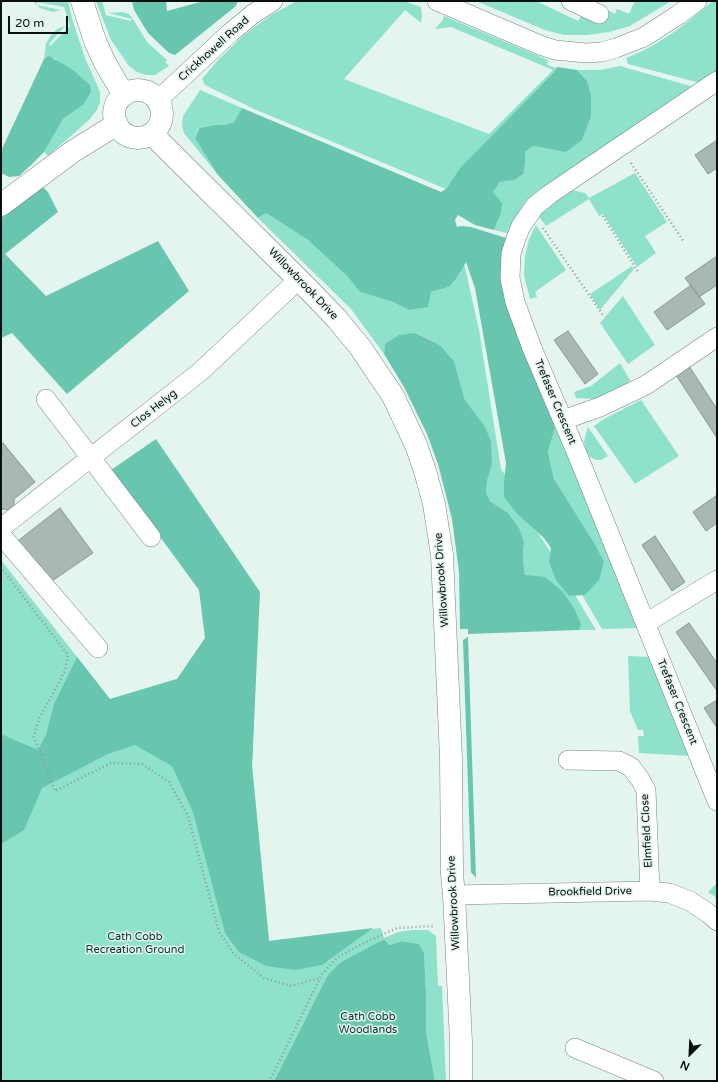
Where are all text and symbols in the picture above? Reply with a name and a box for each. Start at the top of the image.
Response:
scale bar [10,8,70,34]
street label: Crickhowell Road [176,14,252,84]
text: 20 m [15,16,44,30]
street label: Willowbrook Drive [265,245,341,323]
street label: Trefaser Crescent [531,358,579,446]
street label: Clos Helyg [128,387,180,431]
street label: Willowbrook Drive [432,532,452,628]
street label: Trefaser Crescent [654,657,700,747]
street label: Elmfield Close [638,794,656,868]
street label: Willowbrook Drive [445,855,463,951]
street label: Brookfield Drive [548,885,632,899]
park label: Cath Cobb Recreation Ground [86,930,184,956]
park label: Cath Cobb Woodlands [339,1010,397,1036]
north arrow [670,1034,710,1074]
text: N [678,1058,692,1073]

